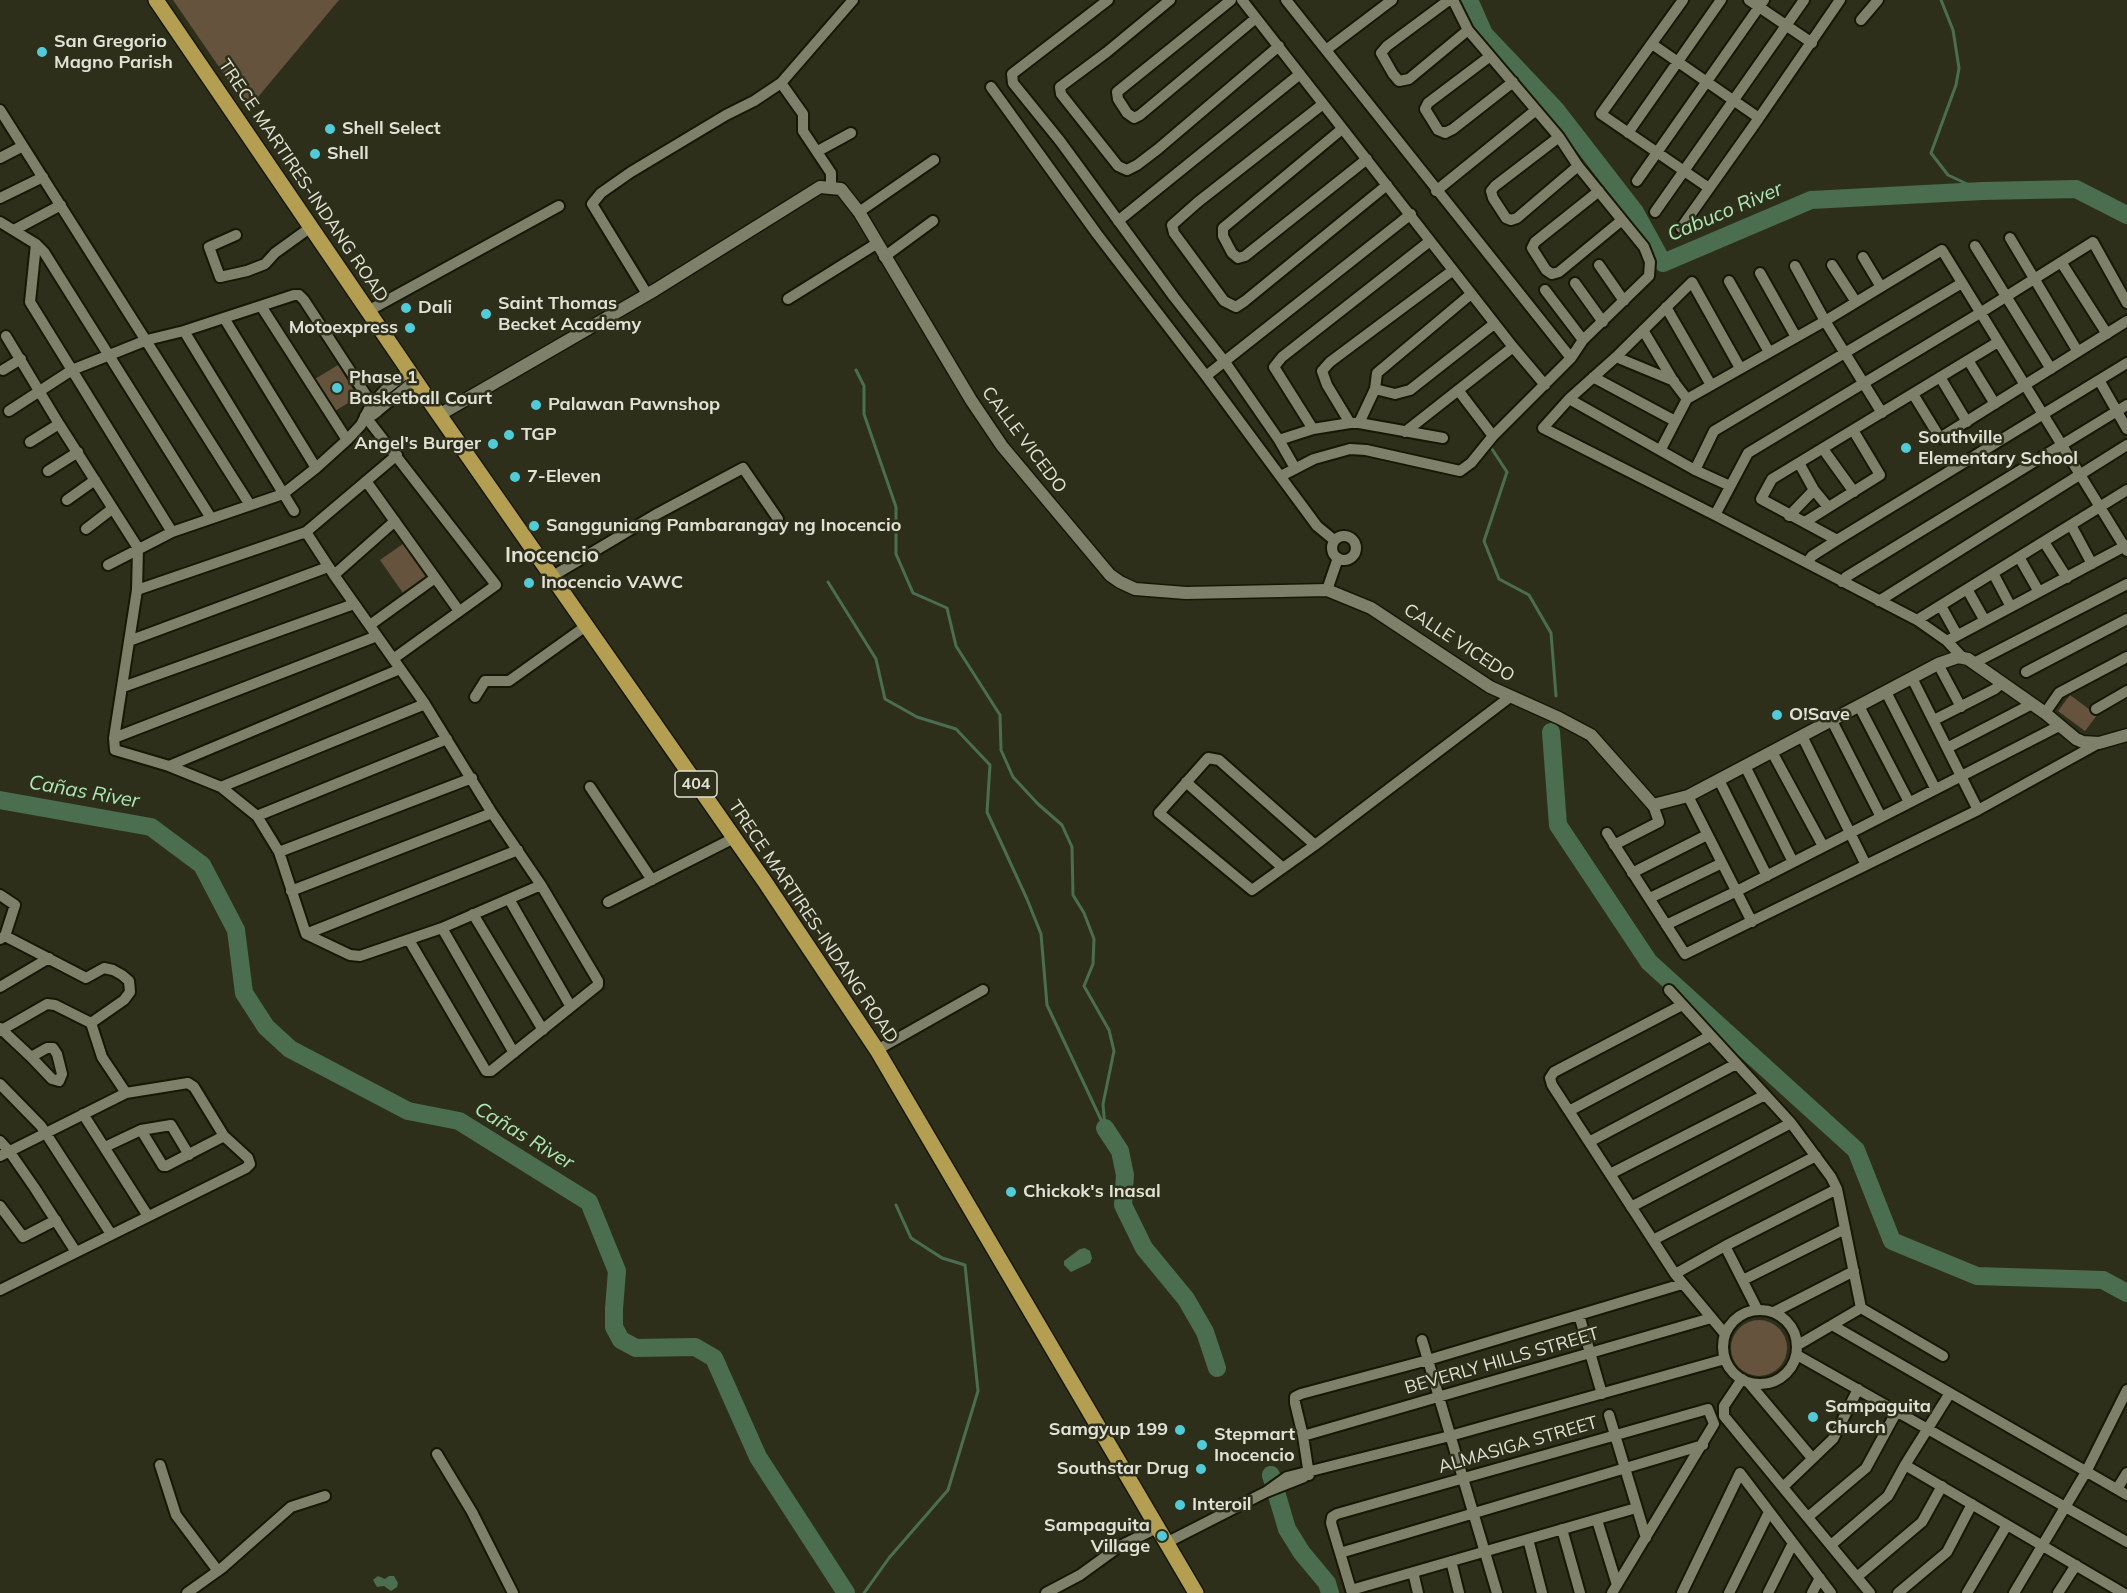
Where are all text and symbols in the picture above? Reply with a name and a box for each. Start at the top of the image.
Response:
place label: San Gregorio Magno Parish [54,31,173,74]
marker: San Gregorio Magno Parish [35,45,49,59]
street label: TRECE MARTIRES-INDANG ROAD [213,56,393,306]
place label: Shell Select [342,118,441,140]
marker: Shell Select [323,122,337,136]
place label: Shell [327,143,369,165]
marker: Shell [308,147,322,161]
water label: Cabuco River [1664,177,1786,247]
place label: Saint Thomas Becket Academy [498,293,641,336]
place label: Dali [418,297,452,319]
marker: Dali [399,301,413,315]
marker: Saint Thomas Becket Academy [479,307,493,321]
place label: Motoexpress [289,317,398,339]
marker: Motoexpress [403,321,417,335]
place label: Phase 1 Basketball Court [349,367,492,410]
marker: Phase 1 Basketball Court [330,381,344,395]
street label: CALLE VICEDO [977,383,1071,497]
place label: Palawan Pawnshop [548,394,720,416]
marker: Palawan Pawnshop [529,398,543,412]
place label: TGP [521,424,557,446]
place label: Southville Elementary School [1918,427,2078,470]
marker: TGP [502,428,516,442]
place label: Angel's Burger [354,433,481,455]
marker: Angel's Burger [486,437,500,451]
marker: Southville Elementary School [1899,441,1913,455]
place label: 7-Eleven [527,466,601,488]
marker: 7-Eleven [508,470,522,484]
place label: Sangguniang Pambarangay ng Inocencio [546,515,901,537]
marker: Sangguniang Pambarangay ng Inocencio [527,519,541,533]
district label: Inocencio [505,543,599,569]
place label: Inocencio VAWC [541,572,683,594]
marker: Inocencio VAWC [522,576,536,590]
street label: CALLE VICEDO [1400,599,1518,687]
place label: O!Save [1789,704,1850,726]
marker: O!Save [1770,708,1784,722]
water label: Cañas River [27,771,141,813]
road number: 404 [675,771,717,797]
street label: TRECE MARTIRES-INDANG ROAD [723,797,903,1047]
water label: Cañas River [470,1097,578,1175]
place label: Chickok's Inasal [1023,1181,1161,1203]
marker: Chickok's Inasal [1004,1185,1018,1199]
street label: BEVERLY HILLS STREET [1402,1323,1602,1399]
place label: Sampaguita Church [1825,1396,1931,1438]
marker: Sampaguita Church [1806,1410,1820,1424]
street label: ALMASIGA STREET [1436,1412,1600,1478]
place label: Samgyup 199 [1049,1419,1168,1441]
marker: Samgyup 199 [1173,1423,1187,1437]
place label: Stepmart Inocencio [1214,1424,1295,1466]
marker: Stepmart Inocencio [1195,1438,1209,1452]
place label: Southstar Drug [1057,1458,1189,1480]
marker: Southstar Drug [1194,1462,1208,1476]
place label: Interoil [1192,1494,1252,1516]
marker: Interoil [1173,1498,1187,1512]
place label: Sampaguita Village [1044,1515,1150,1558]
marker: Sampaguita Village [1155,1529,1169,1543]

